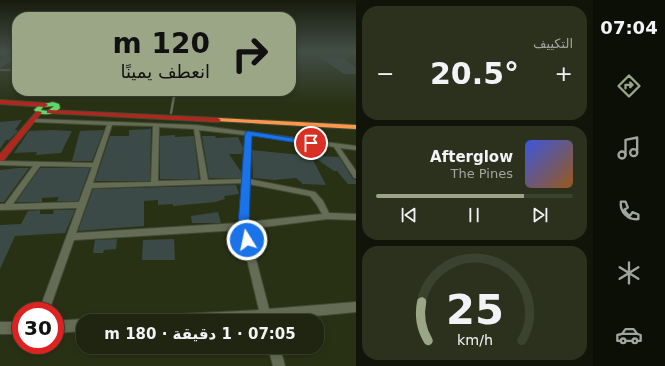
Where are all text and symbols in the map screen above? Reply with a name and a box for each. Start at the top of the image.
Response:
text: 07:04 [600,17,658,38]
text: 120 m [113,27,210,60]
icon: right [224,28,276,80]
text: التكييف [533,36,573,51]
text: 20.5° [430,56,519,91]
text: انعطف يمينًا [120,61,210,82]
text: − [376,61,394,86]
text: + [555,61,573,86]
icon: directions [615,72,643,100]
pin [294,126,328,160]
icon: arrive [300,132,322,154]
icon: music [615,134,643,162]
text: Afterglow [430,148,513,166]
text: The Pines [451,166,513,181]
icon: phone [615,197,643,225]
icon: previous [398,204,420,226]
icon: pause [463,204,485,226]
icon: next [529,204,551,226]
position arrow [226,219,268,261]
icon: climate [615,259,643,287]
text: 25 [446,285,503,334]
speed limit sign: 30 [12,302,64,354]
icon: car [615,321,643,349]
text: 07:05 · 1 دقيقة · 180 m [104,325,296,343]
text: km/h [456,332,493,348]

